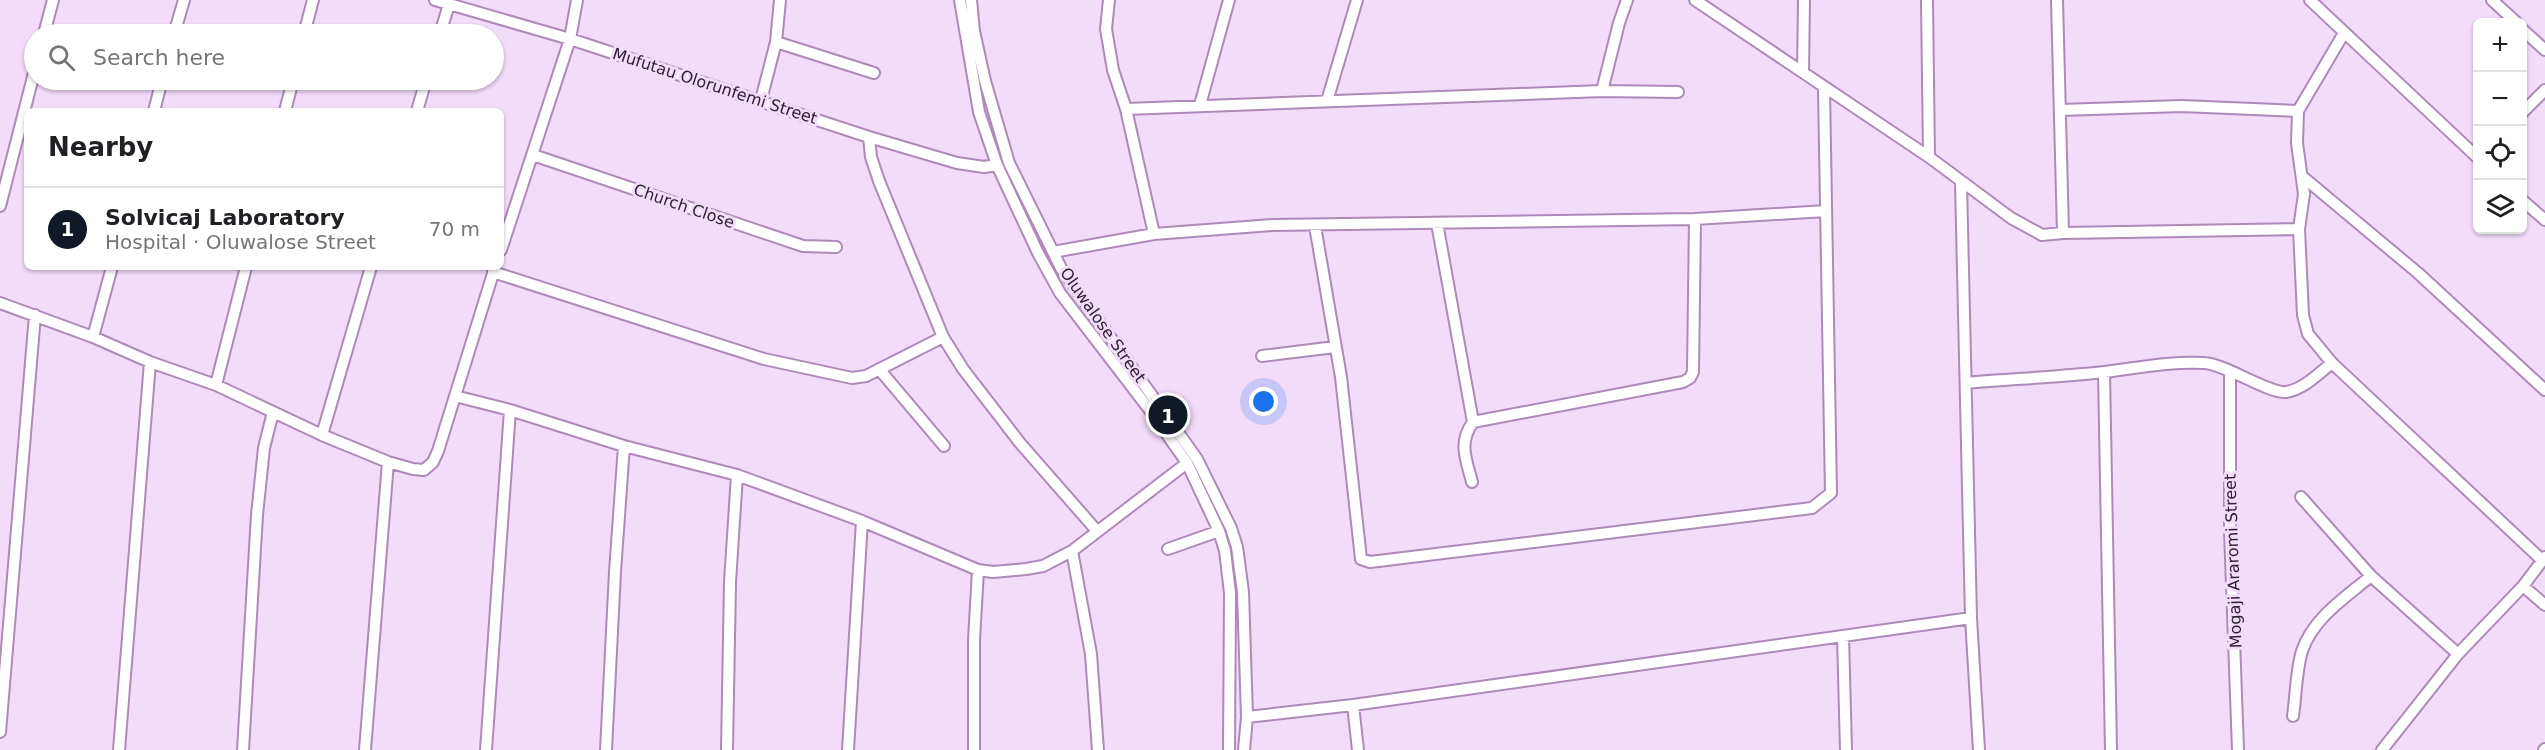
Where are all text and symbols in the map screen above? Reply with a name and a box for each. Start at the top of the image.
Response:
map controls [2473,18,2527,234]
button: + [2473,18,2527,72]
search box [24,24,504,90]
icon: search [45,41,78,74]
street label: Mufutau Olorunfemi Street [610,44,820,128]
text: Search here [93,45,225,70]
button: − [2473,72,2527,126]
button: locate [2473,126,2527,180]
text: Nearby [48,132,153,162]
street label: Church Close [631,180,737,232]
button: layers [2473,180,2527,234]
text: Solvicaj Laboratory [105,205,345,230]
text: 1 [61,217,74,241]
text: 70 m [429,217,480,241]
text: Hospital · Oluwalose Street [105,230,376,254]
street label: Oluwalose Street [1056,264,1150,386]
your location [1249,387,1278,416]
pin: 1 [1148,392,1188,438]
street label: Mogaji Araromi Street [2220,473,2246,649]

